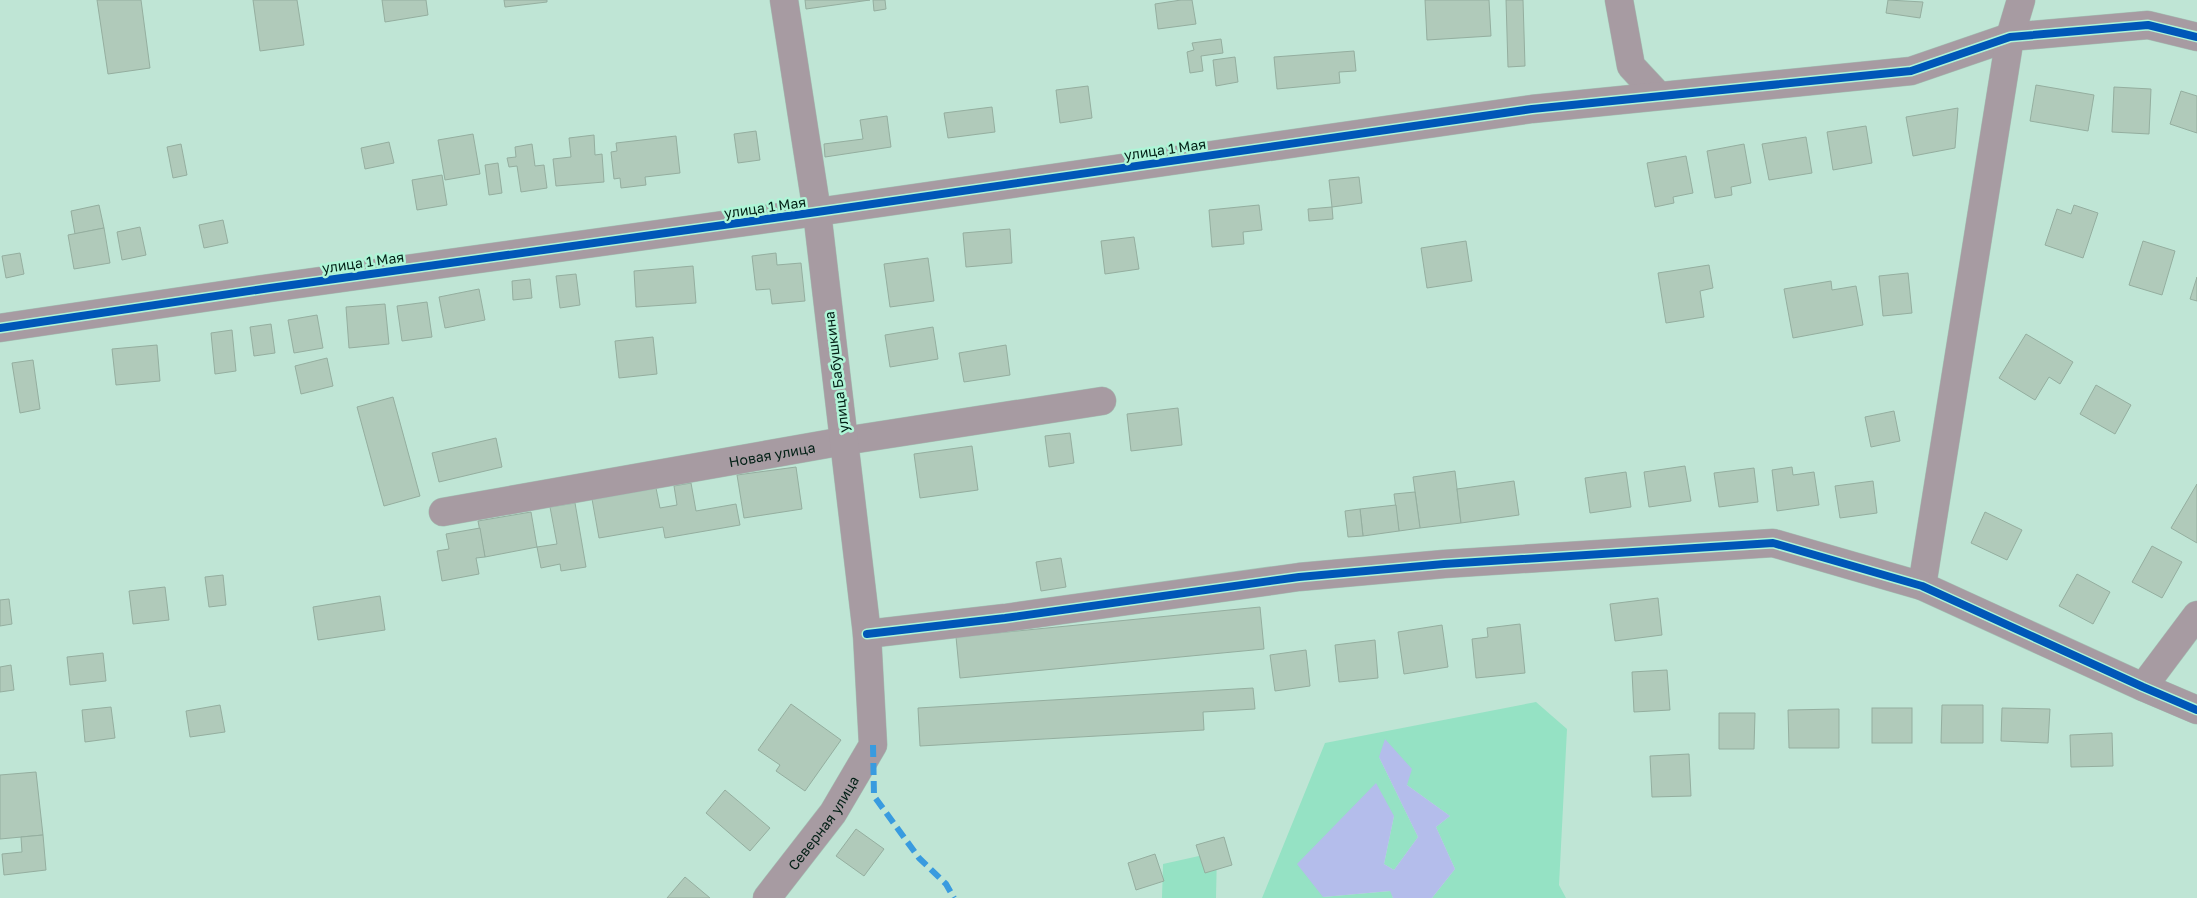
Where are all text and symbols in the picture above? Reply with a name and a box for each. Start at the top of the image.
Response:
street label: улица 1 Мая [1123,135,1207,163]
street label: улица 1 Мая [723,193,807,221]
street label: улица 1 Мая [321,248,405,276]
street label: улица Бабушкина [820,310,852,434]
street label: Новая улица [727,438,816,470]
street label: Северная улица [784,772,862,873]

